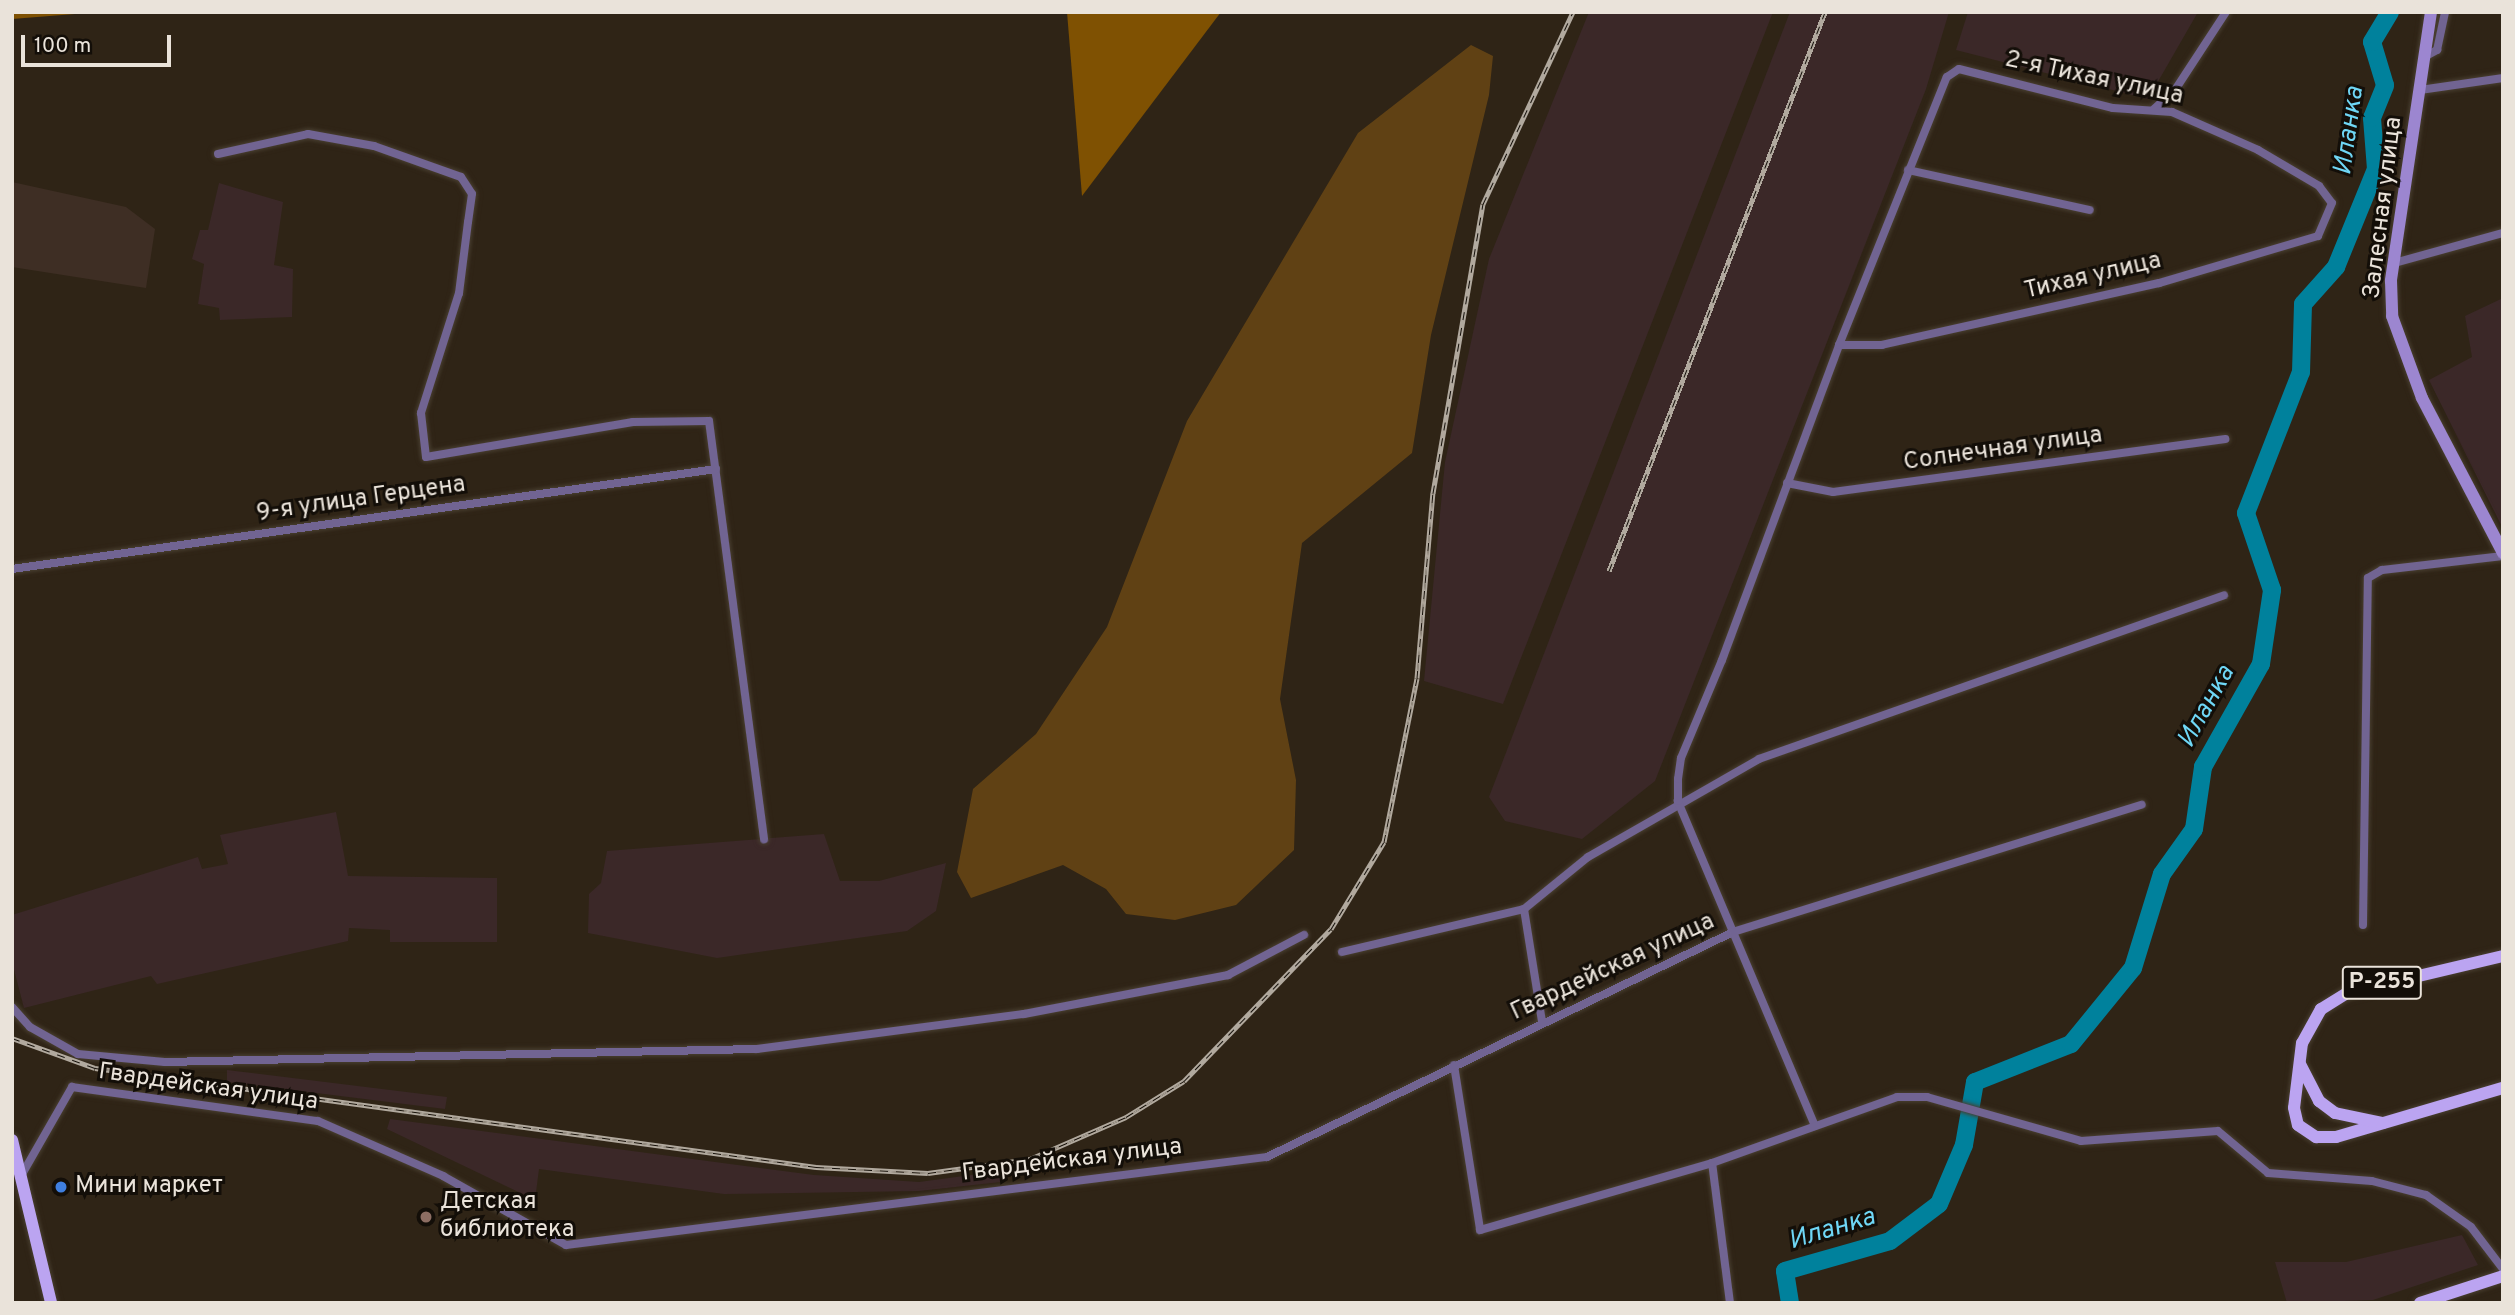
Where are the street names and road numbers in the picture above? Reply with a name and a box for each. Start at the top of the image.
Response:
street label: 2-я Тихая улица [2002,46,2186,112]
street label: Залесная улица [2359,115,2409,301]
street label: Тихая улица [2022,247,2164,307]
street label: Солнечная улица [1902,422,2104,478]
street label: 9-я улица Герцена [255,471,467,529]
street label: Гвардейская улица [1507,908,1719,1028]
road number: Р-255 [2342,964,2422,1002]
street label: Гвардейская улица [96,1058,320,1118]
street label: Гвардейская улица [960,1133,1184,1189]

